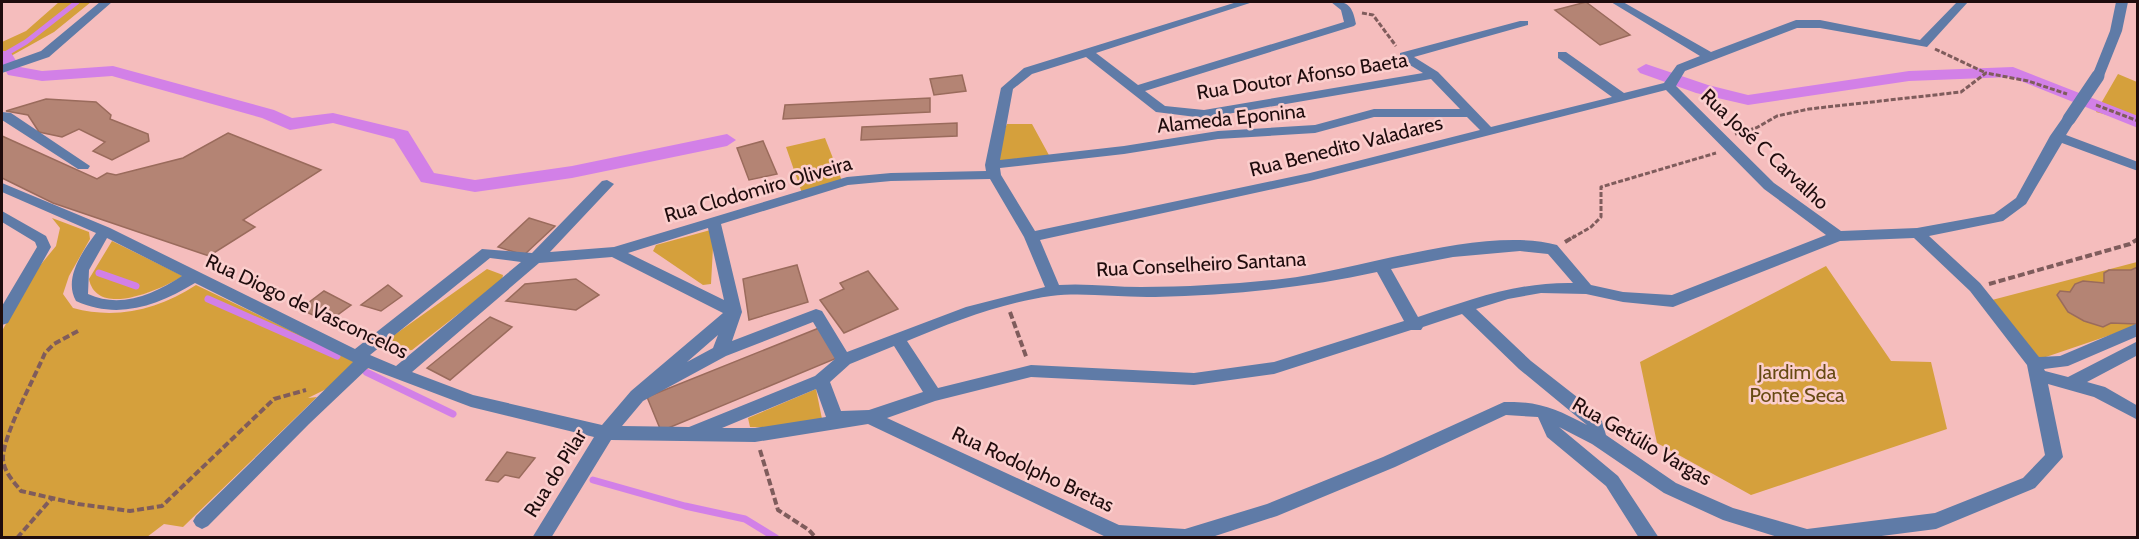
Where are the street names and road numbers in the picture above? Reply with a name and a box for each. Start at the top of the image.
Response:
street label: Rua Doutor Afonso Baeta [1195,47,1410,105]
street label: Rua José C Carvalho [1696,84,1834,214]
street label: Alameda Eponina [1156,98,1307,138]
street label: Rua Benedito Valadares [1247,110,1445,182]
street label: Rua Clodomiro Oliveira [661,151,855,227]
street label: Rua Conselheiro Santana [1095,246,1307,281]
street label: Rua Diogo de Vasconcelos [202,248,412,364]
street label: Rua Getúlio Vargas [1568,391,1716,491]
street label: Rua Rodolpho Bretas [948,421,1118,517]
street label: Rua do Pilar [519,424,592,521]

